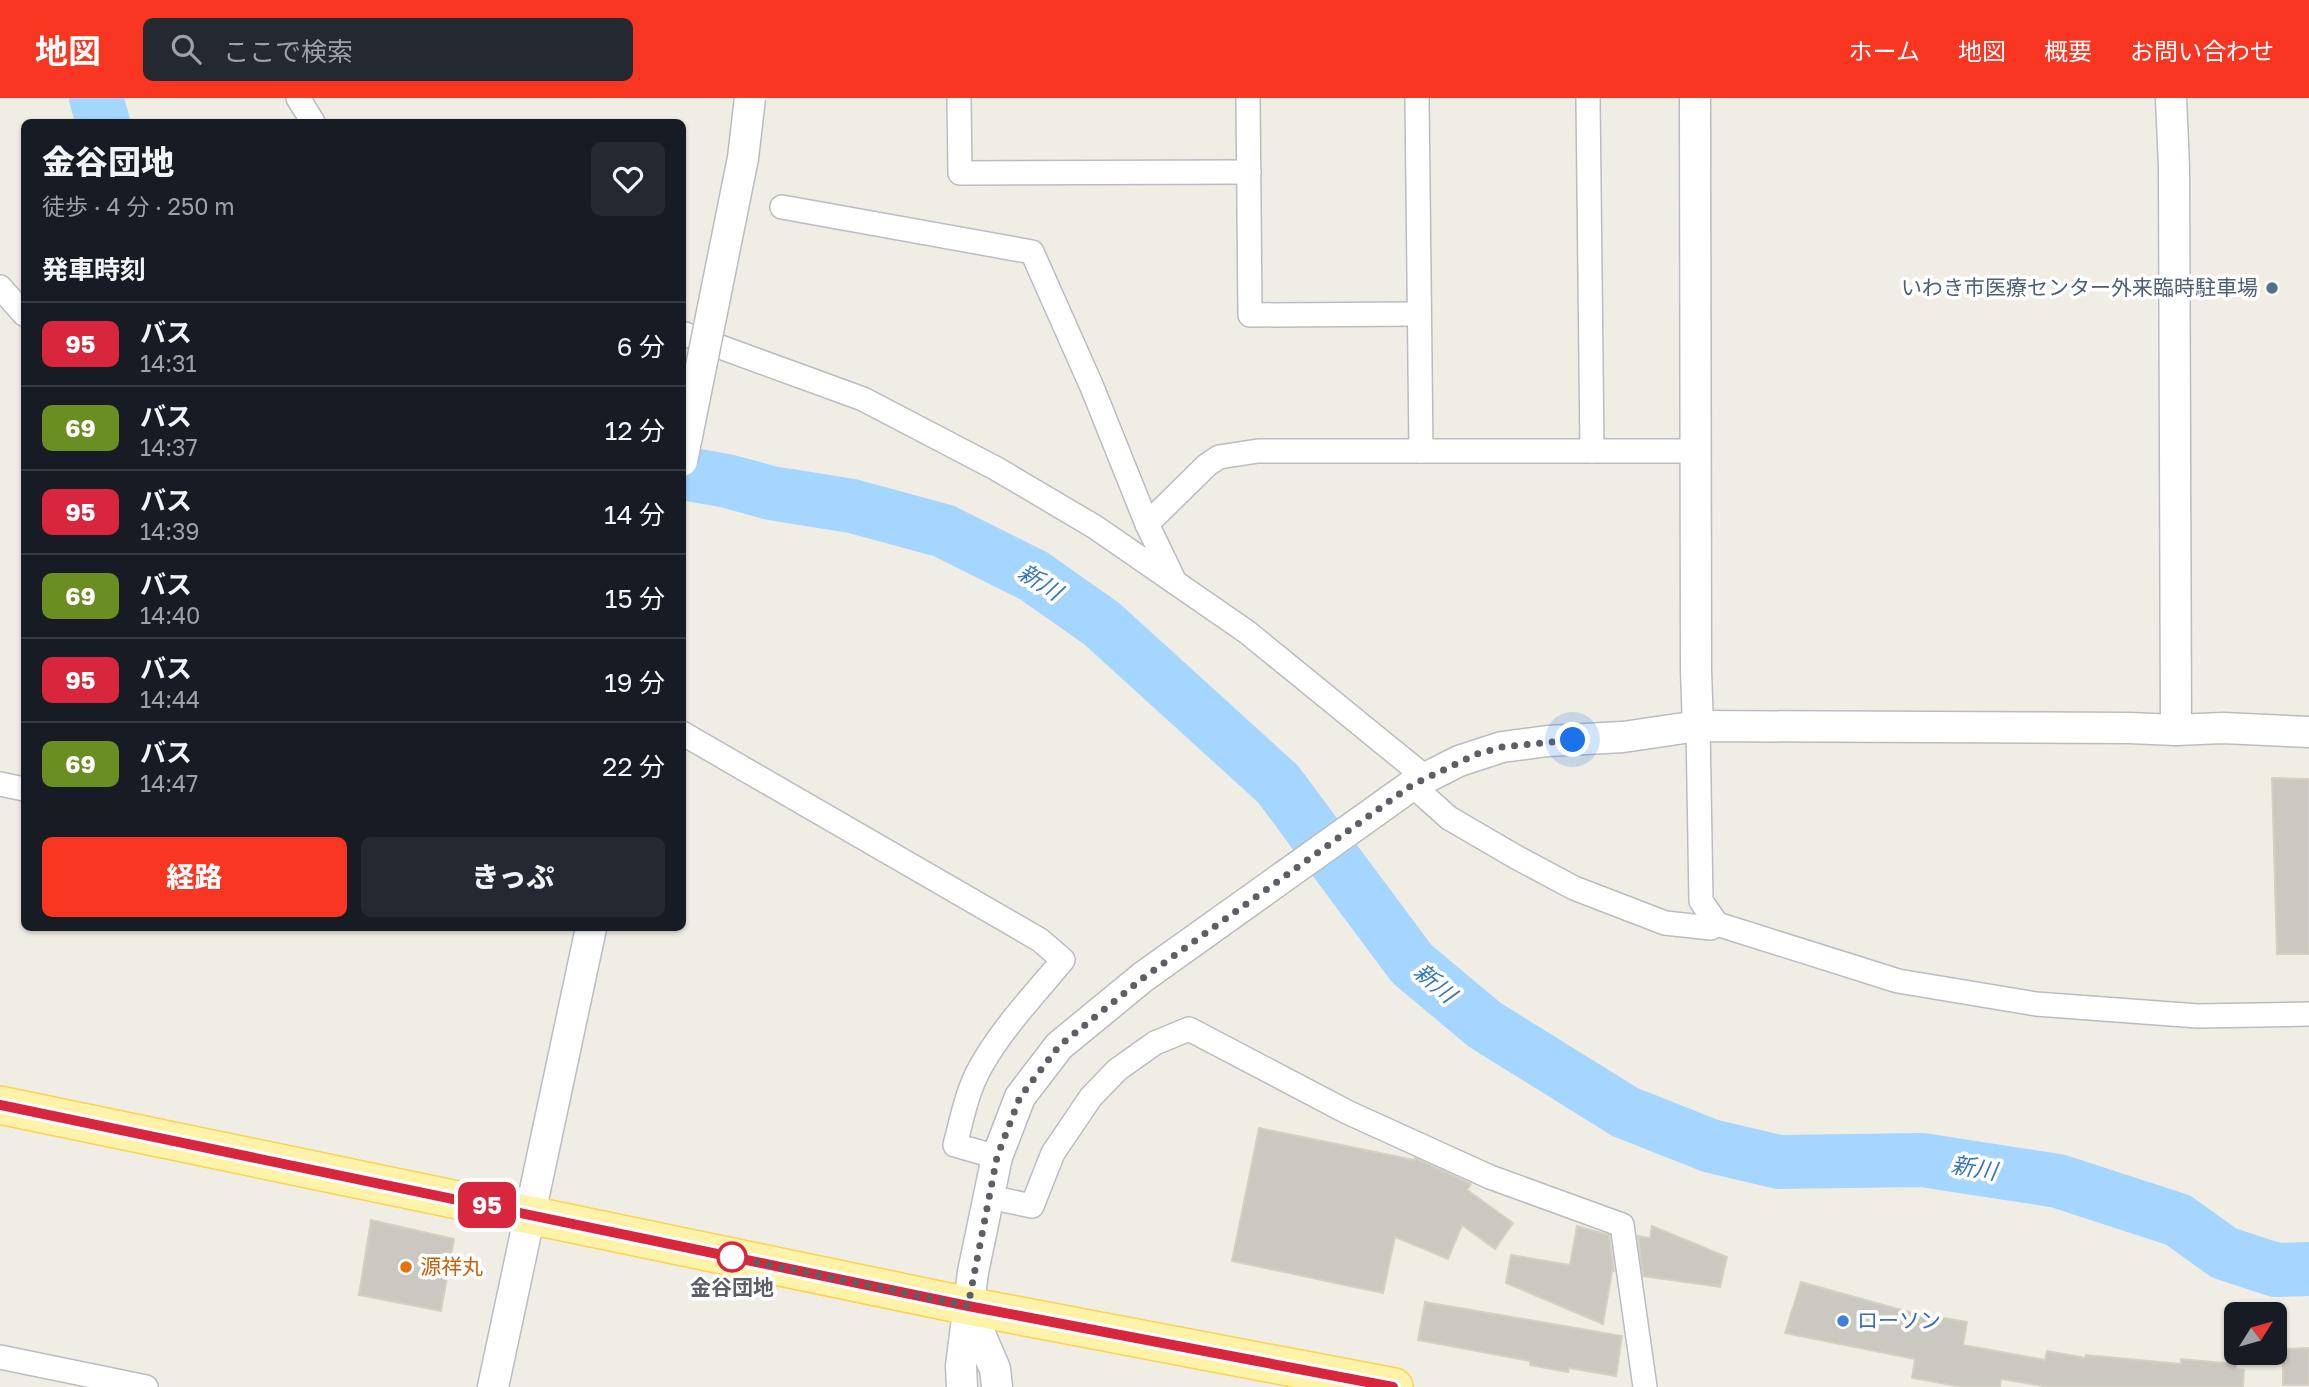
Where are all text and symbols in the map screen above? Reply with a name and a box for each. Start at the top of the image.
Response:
search box [143,18,633,81]
icon: search [167,30,205,68]
text: 地図 [35,31,101,70]
text: ここで検索 [223,36,353,67]
text: ホーム [1849,36,1920,65]
text: 地図 [1958,36,2006,65]
text: 概要 [2044,36,2092,65]
text: お問い合わせ [2130,36,2274,65]
text: 金谷団地 [42,142,174,181]
button: heart [591,142,665,216]
text: 徒歩 · 4 分 · 250 m [42,192,235,220]
text: 発車時刻 [42,254,146,285]
place label: いわき市医療センター外来臨時駐車場 [1901,274,2258,300]
marker: いわき市医療センター外来臨時駐車場 [2264,280,2280,296]
text: バス [140,317,192,348]
text: 95 [66,329,95,358]
text: 6 分 [617,331,665,362]
text: 14:31 [140,349,197,377]
text: バス [140,401,192,432]
text: 69 [65,413,96,442]
text: 12 分 [605,415,665,446]
text: 14:37 [140,433,198,461]
text: バス [140,485,192,516]
text: 95 [66,497,95,526]
text: 14 分 [604,499,665,530]
text: 14:39 [140,517,199,545]
water label: 新川 [1014,557,1070,607]
text: バス [140,569,192,600]
text: 69 [65,581,96,610]
text: 15 分 [605,583,665,614]
text: 14:40 [140,601,200,629]
text: バス [140,653,192,684]
text: 95 [66,665,95,694]
text: 19 分 [604,667,665,698]
text: 14:44 [140,685,200,713]
your location [1555,722,1590,757]
text: バス [140,737,192,768]
text: 69 [65,749,96,778]
text: 22 分 [602,751,665,782]
text: 14:47 [140,769,198,797]
button: 経路 [42,837,347,917]
button: きっぷ [361,837,665,917]
water label: 新川 [1409,957,1465,1010]
water label: 新川 [1949,1150,2002,1185]
line badge: 95 [456,1182,518,1228]
text: 95 [472,1190,502,1219]
marker: 金谷団地 [717,1242,747,1272]
place label: 源祥丸 [420,1253,483,1279]
marker: 源祥丸 [398,1259,414,1275]
place label: 金谷団地 [690,1274,774,1300]
north arrow [2224,1302,2287,1365]
map controls [2224,1302,2287,1365]
place label: ローソン [1857,1307,1941,1333]
marker: ローソン [1835,1313,1851,1329]

